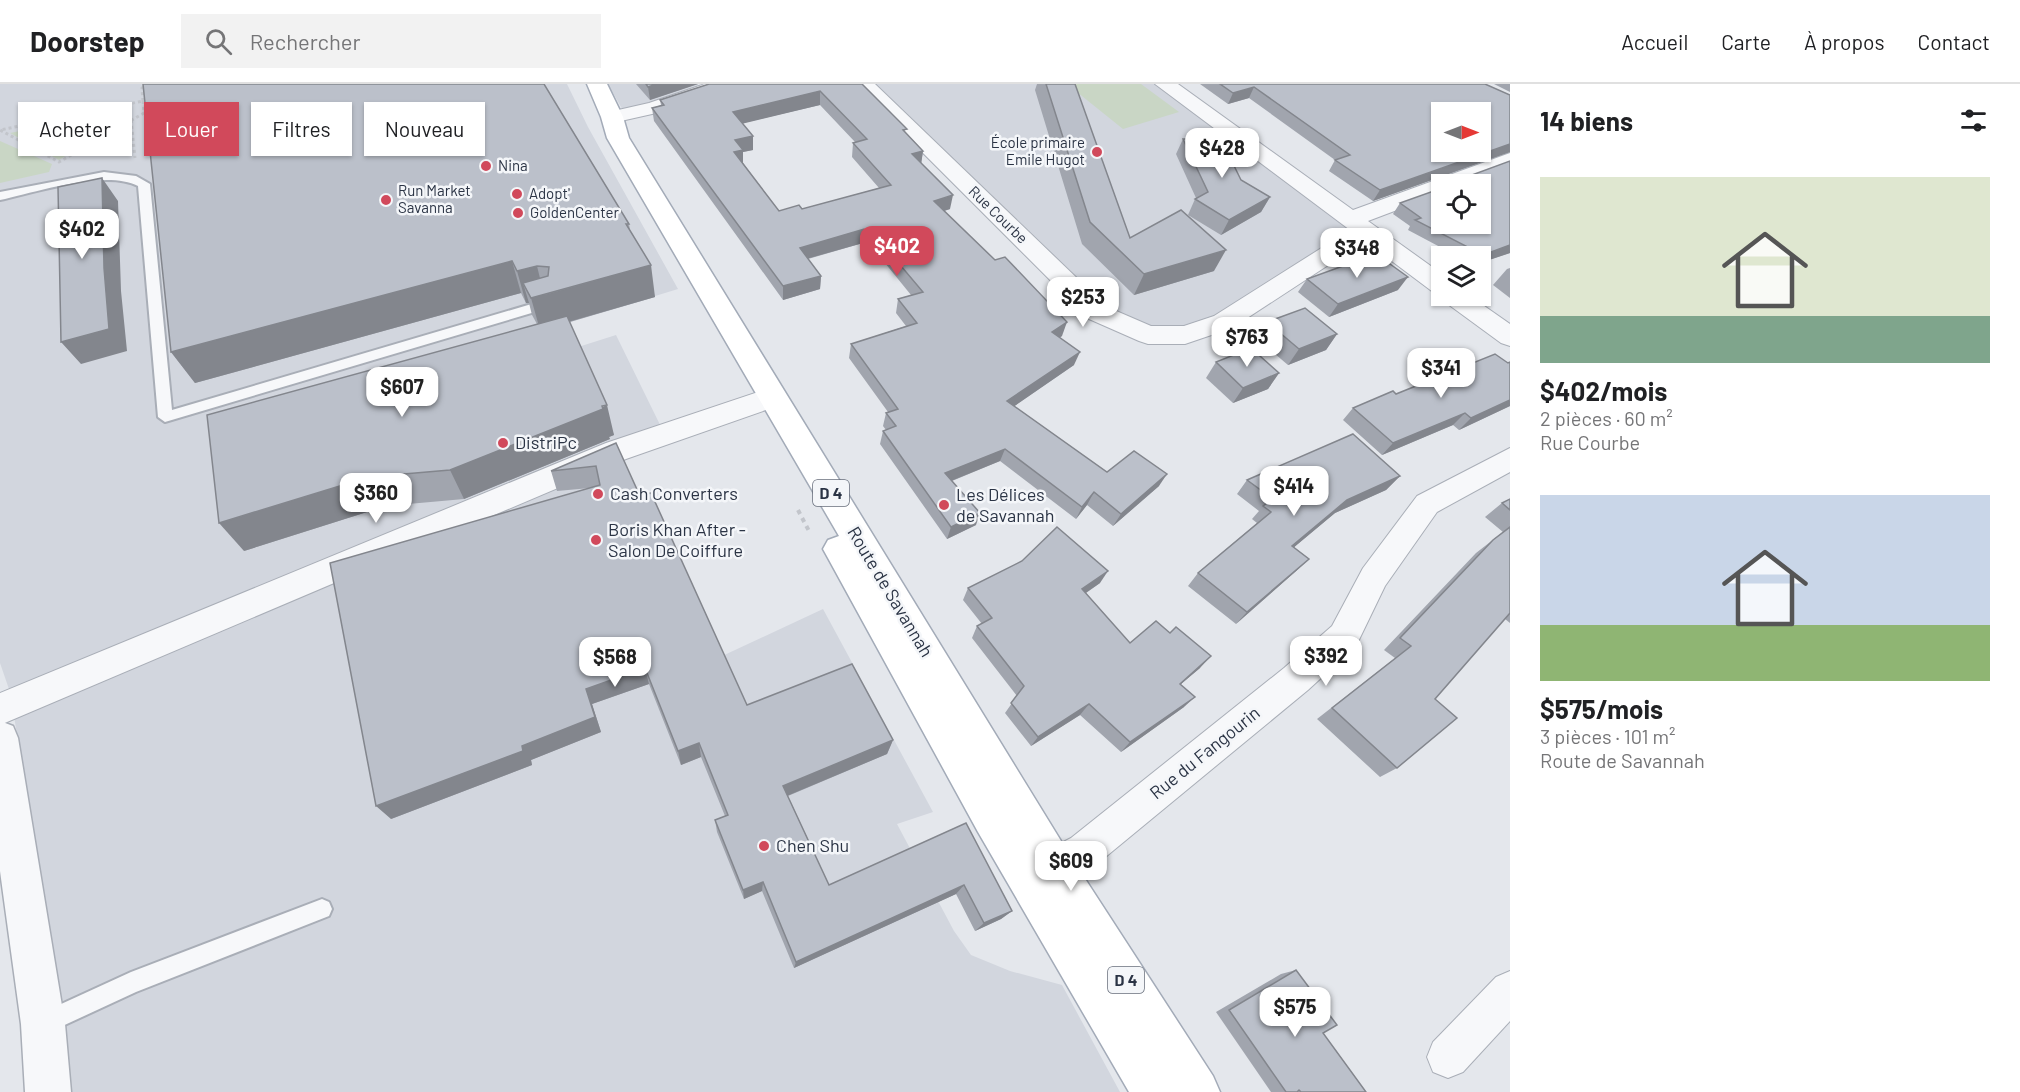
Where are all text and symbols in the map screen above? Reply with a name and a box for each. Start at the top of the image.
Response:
search box [181,14,601,68]
text: Doorstep [30,24,145,58]
icon: search [202,25,235,58]
text: Rechercher [250,28,360,54]
text: Accueil [1621,29,1688,54]
text: Carte [1721,29,1771,54]
text: À propos [1804,29,1885,54]
text: Contact [1918,29,1990,54]
chip: Acheter [18,102,132,156]
chip: Louer [144,102,239,156]
chip: Filtres [251,102,352,156]
chip: Nouveau [364,102,485,156]
north arrow [1431,102,1491,162]
map controls [1431,102,1491,306]
icon: filters [1957,104,1990,137]
text: 14 biens [1540,105,1633,136]
pin: $428 [1186,128,1258,179]
place label: École primaire Emile Hugot [991,133,1085,168]
text: $428 [1199,135,1245,159]
marker: École primaire Emile Hugot [1090,145,1104,159]
place label: Nina [498,156,528,174]
marker: Nina [479,159,493,173]
button: locate [1431,174,1491,234]
place label: Run Market Savanna [398,181,471,216]
street label: Rue Courbe [965,182,1032,247]
place label: Adopt' [529,184,570,202]
marker: Adopt' [510,187,524,201]
marker: Run Market Savanna [379,193,393,207]
place label: GoldenCenter [530,203,619,221]
marker: GoldenCenter [511,206,525,220]
pin: $402 [46,209,118,260]
text: $402 [59,216,105,240]
icon: home [1711,216,1819,324]
pin: $402 [861,226,933,277]
pin: $348 [1321,228,1393,279]
text: $402 [874,233,920,257]
text: $348 [1334,235,1380,259]
button: layers [1431,246,1491,306]
pin: $253 [1047,277,1119,328]
text: $253 [1061,284,1105,308]
pin: $763 [1211,317,1283,368]
text: $763 [1226,324,1268,348]
pin: $341 [1405,348,1477,399]
text: $341 [1421,355,1461,379]
pin: $607 [366,367,438,418]
text: $607 [380,374,424,398]
text: $402/mois [1540,375,1667,406]
text: 2 pièces · 60 m² [1540,406,1673,430]
text: Rue Courbe [1540,430,1640,454]
place label: DistriPc [515,431,577,453]
marker: DistriPc [496,436,510,450]
pin: $414 [1258,466,1330,517]
pin: $360 [340,473,412,524]
text: $414 [1274,473,1314,497]
text: $360 [354,480,398,504]
road number: D 4 [813,480,849,506]
place label: Cash Converters [610,482,738,504]
place label: Les Délices de Savannah [956,483,1054,526]
marker: Cash Converters [591,487,605,501]
marker: Les Délices de Savannah [937,498,951,512]
place label: Boris Khan After - Salon De Coiffure [608,518,746,561]
street label: Route de Savannah [843,522,938,661]
marker: Boris Khan After - Salon De Coiffure [589,533,603,547]
icon: home [1711,534,1819,642]
pin: $392 [1290,636,1362,687]
pin: $568 [579,637,651,688]
text: $392 [1304,643,1348,667]
text: $568 [593,644,637,668]
text: $575/mois [1540,693,1663,724]
street label: Rue du Fangourin [1145,701,1264,803]
text: 3 pièces · 101 m² [1540,724,1676,748]
text: Route de Savannah [1540,748,1705,772]
place label: Chen Shu [776,834,849,856]
marker: Chen Shu [757,839,771,853]
pin: $609 [1035,841,1107,892]
text: $609 [1049,848,1093,872]
road number: D 4 [1108,967,1144,993]
pin: $575 [1259,987,1331,1038]
text: $575 [1274,994,1316,1018]

